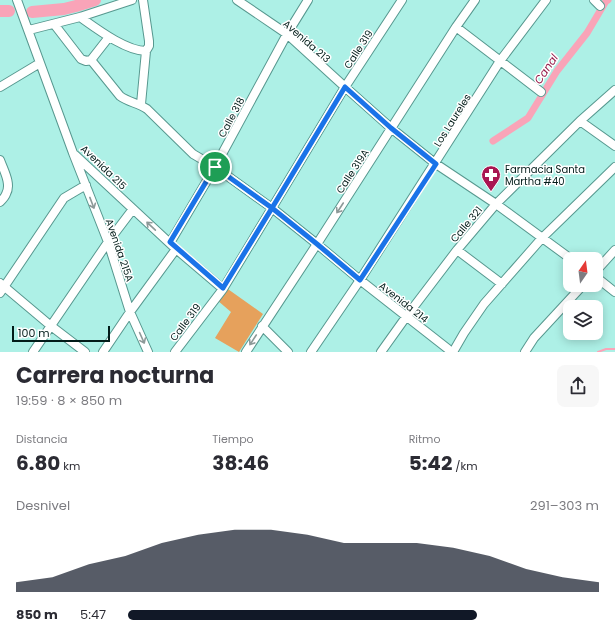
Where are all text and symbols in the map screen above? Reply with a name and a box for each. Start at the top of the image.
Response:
street label: Avenida 213 [280,17,334,66]
street label: Calle 319 [340,27,377,72]
water label: Canal [530,51,562,87]
street label: Los Laureles [430,91,475,150]
street label: Calle 318 [215,94,248,140]
street label: Avenida 215 [77,142,130,193]
street label: Calle 319A [332,146,373,196]
pin [198,150,232,184]
icon: arrive [204,156,226,178]
place label: Farmacia Santa Martha #40 [505,162,585,189]
pharmacy icon: Farmacia Santa Martha #40 [480,164,502,192]
one-way arrow [89,196,97,208]
one-way arrow [335,202,343,214]
street label: Calle 321 [447,203,486,246]
street label: Avenida 215A [102,217,137,284]
one-way arrow [146,221,157,230]
north arrow [563,252,603,292]
map controls [563,252,603,340]
street label: Avenida 214 [376,278,431,326]
street label: Calle 319 [166,300,205,344]
button: layers [563,300,603,340]
scale bar [12,324,110,343]
text: 100 m [18,325,50,341]
one-way arrow [138,332,146,344]
one-way arrow [249,334,257,345]
text: Carrera nocturna [16,360,214,391]
button: share [557,365,599,407]
text: 19:59 · 8 × 850 m [16,391,122,410]
text: Distancia [16,431,68,447]
text: Tiempo [212,431,254,447]
text: Ritmo [409,431,440,447]
text: 6.80 [16,449,60,477]
text: 38:46 [212,449,269,477]
text: 5:42 [409,449,452,477]
text: km [60,458,80,474]
text: /km [452,458,477,474]
text: Desnivel [16,496,70,515]
text: 291–303 m [530,496,599,515]
text: 850 m [16,605,58,624]
text: 5:47 [80,605,106,624]

